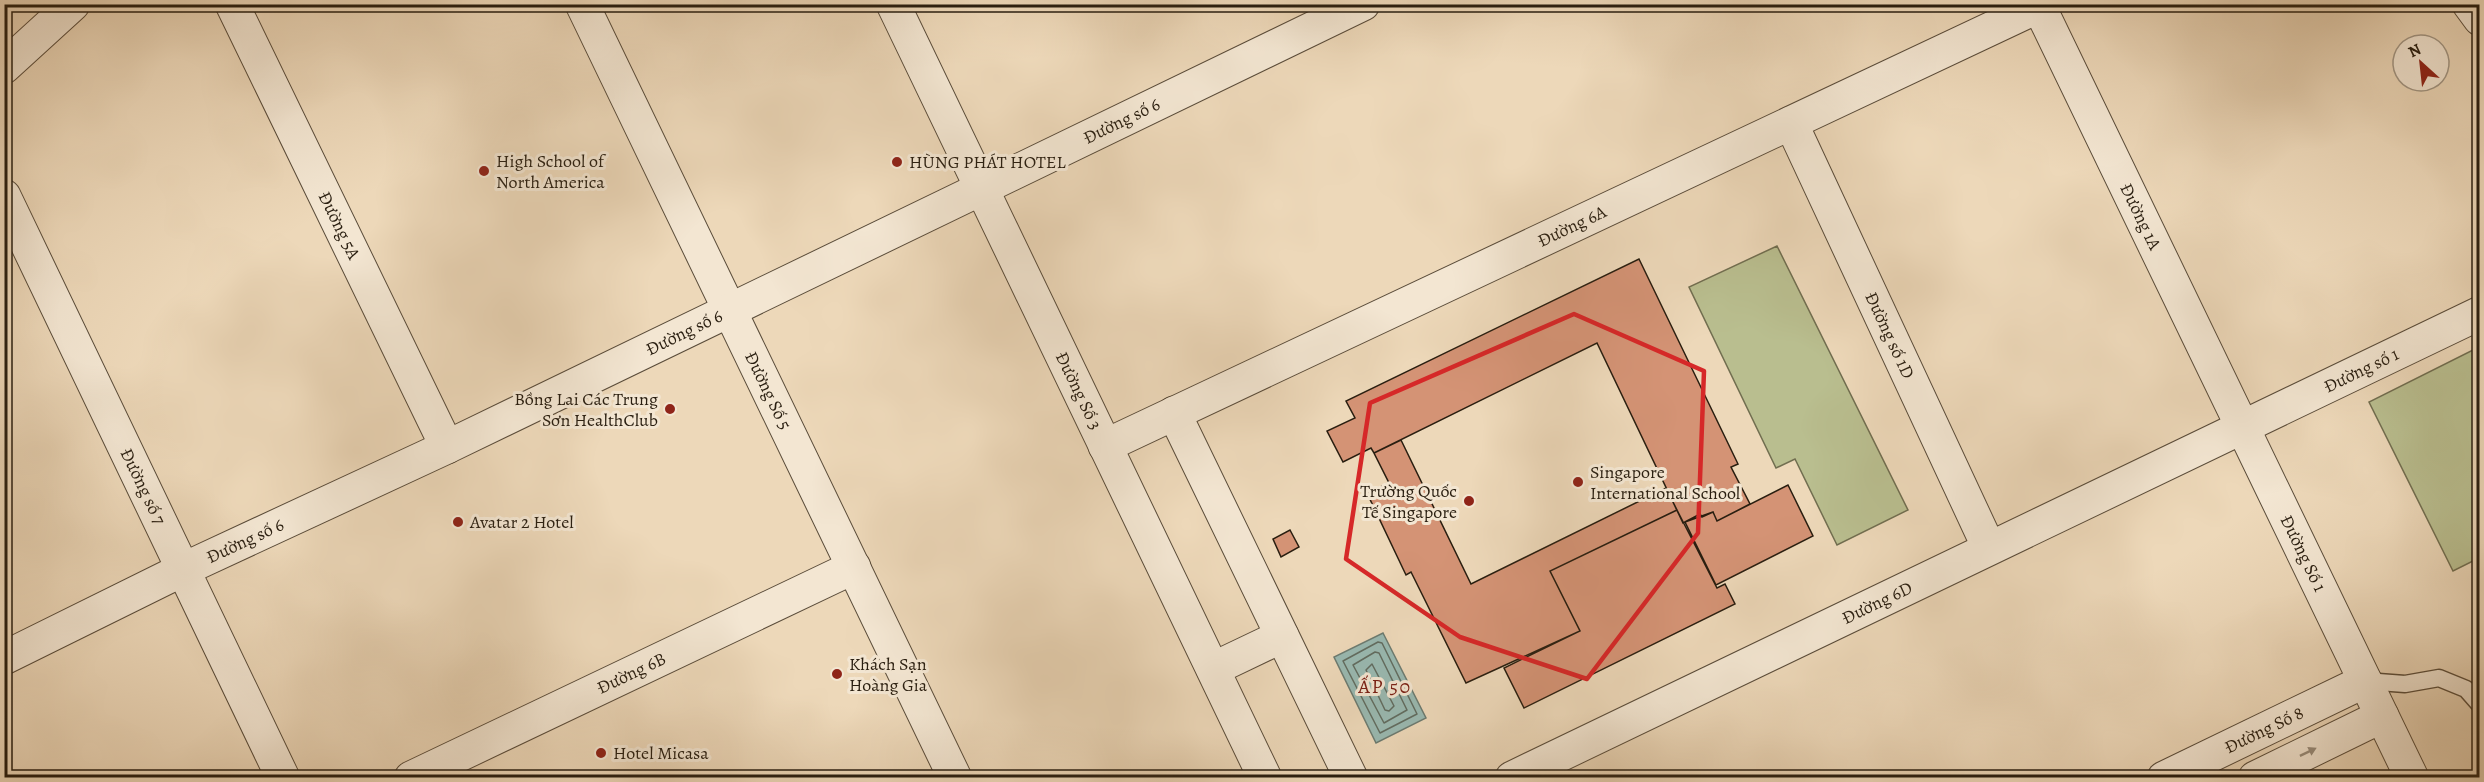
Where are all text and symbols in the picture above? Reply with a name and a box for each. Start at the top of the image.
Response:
north arrow [2391,33,2451,93]
text: N [2404,38,2425,63]
street label: Đường số 6 [1079,92,1164,150]
place label: High School of North America [496,149,607,194]
place label: HÙNG PHÁT HOTEL [909,150,1066,174]
marker: HÙNG PHÁT HOTEL [890,155,904,169]
marker: High School of North America [477,164,491,178]
street label: Đường 1A [2114,179,2167,254]
street label: Đường 5A [313,187,366,264]
street label: Đường 6A [1533,199,1611,253]
street label: Đường số 1D [1859,288,1920,382]
street label: Đường số 6 [642,304,726,361]
street label: Đường số 1 [2320,342,2403,398]
street label: Đường Số 5 [739,347,797,434]
street label: Đường Số 3 [1050,348,1108,434]
place label: Bồng Lai Các Trung Sơn HealthClub [514,387,658,432]
marker: Bồng Lai Các Trung Sơn HealthClub [663,402,677,416]
street label: Đường số 7 [115,444,172,529]
place label: Singapore International School [1590,460,1741,505]
marker: Singapore International School [1571,475,1585,489]
place label: Trường Quốc Tế Singapore [1360,479,1457,524]
marker: Trường Quốc Tế Singapore [1462,494,1476,508]
place label: Avatar 2 Hotel [469,510,574,534]
street label: Đường Số 1 [2275,511,2332,596]
street label: Đường số 6 [202,512,288,569]
marker: Avatar 2 Hotel [451,515,465,529]
street label: Đường 6D [1838,575,1916,630]
street label: Đường 6B [593,646,670,700]
place label: Khách Sạn Hoàng Gia [849,652,928,697]
marker: Khách Sạn Hoàng Gia [830,667,844,681]
district label: ẤP 50 [1357,673,1412,700]
street label: Đường Số 8 [2220,700,2307,759]
place label: Hotel Micasa [613,741,709,765]
marker: Hotel Micasa [594,746,608,760]
one-way arrow [2300,747,2317,757]

